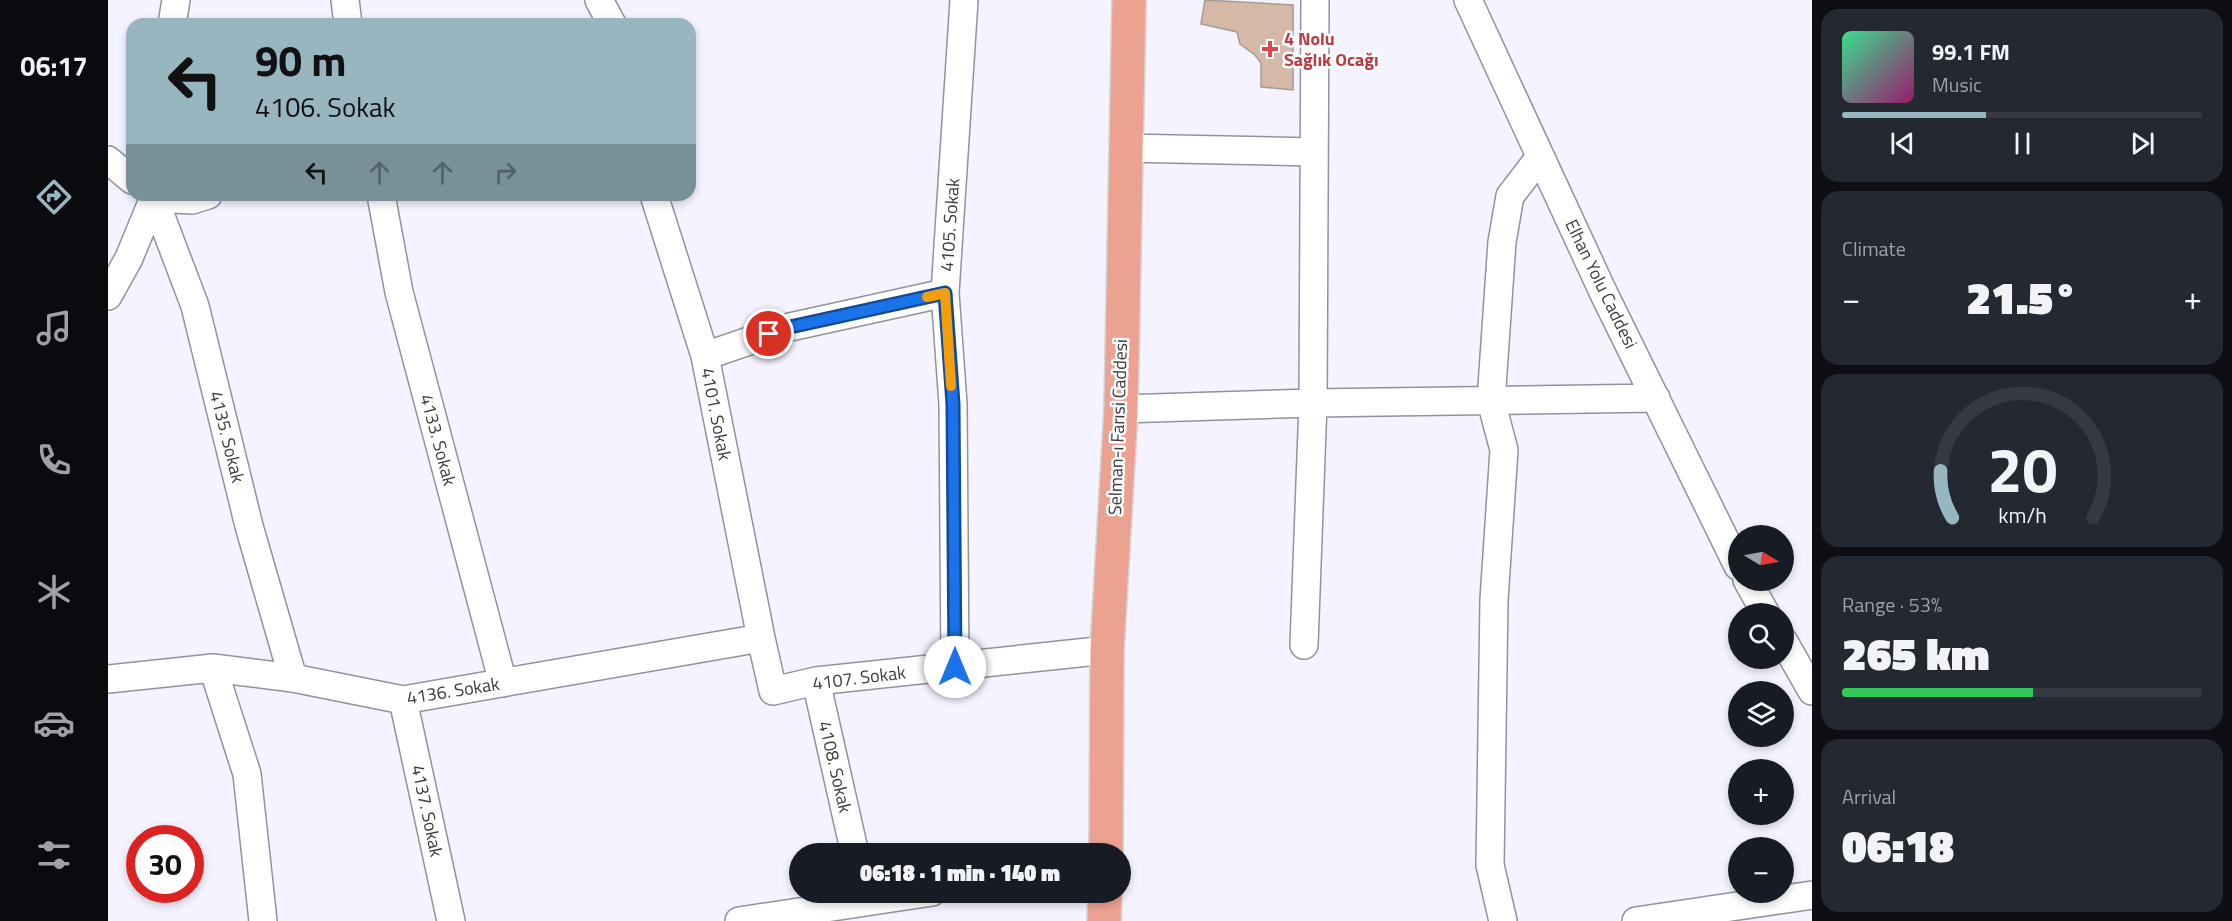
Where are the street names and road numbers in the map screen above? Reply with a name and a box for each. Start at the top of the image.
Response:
street label: 4105. Sokak [933,177,966,273]
street label: Elhan Yolu Caddesi [1558,214,1645,353]
street label: Selman-ı Farısi Caddesi [1101,339,1134,515]
street label: 4101. Sokak [694,365,739,463]
street label: 4135. Sokak [203,388,252,486]
street label: 4133. Sokak [413,391,464,489]
street label: 4107. Sokak [811,658,907,697]
street label: 4136. Sokak [405,670,502,711]
street label: 4108. Sokak [812,718,859,816]
street label: 4137. Sokak [405,762,451,860]

